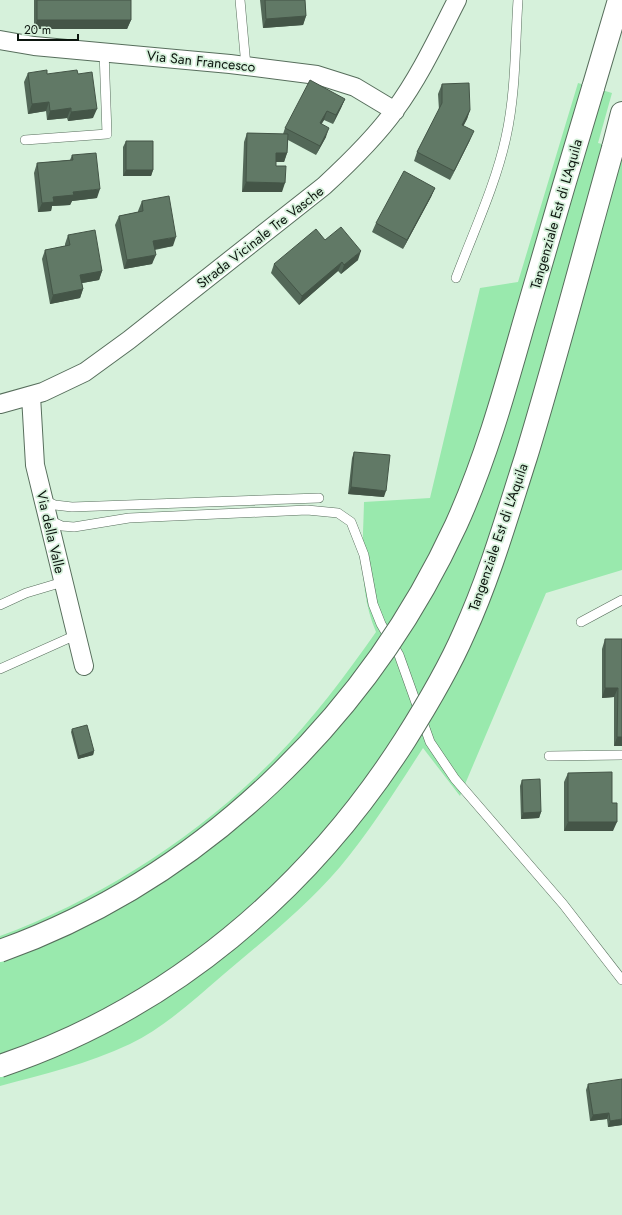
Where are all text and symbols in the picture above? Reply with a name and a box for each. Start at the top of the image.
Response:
scale bar [18,16,78,42]
text: 20 m [24,21,51,39]
street label: Via San Francesco [146,45,257,77]
street label: Tangenziale Est di L'Aquila [525,137,587,291]
street label: Strada Vicinale Tre Vasche [192,181,328,293]
street label: Tangenziale Est di L'Aquila [463,460,533,614]
street label: Via della Valle [32,489,70,575]

